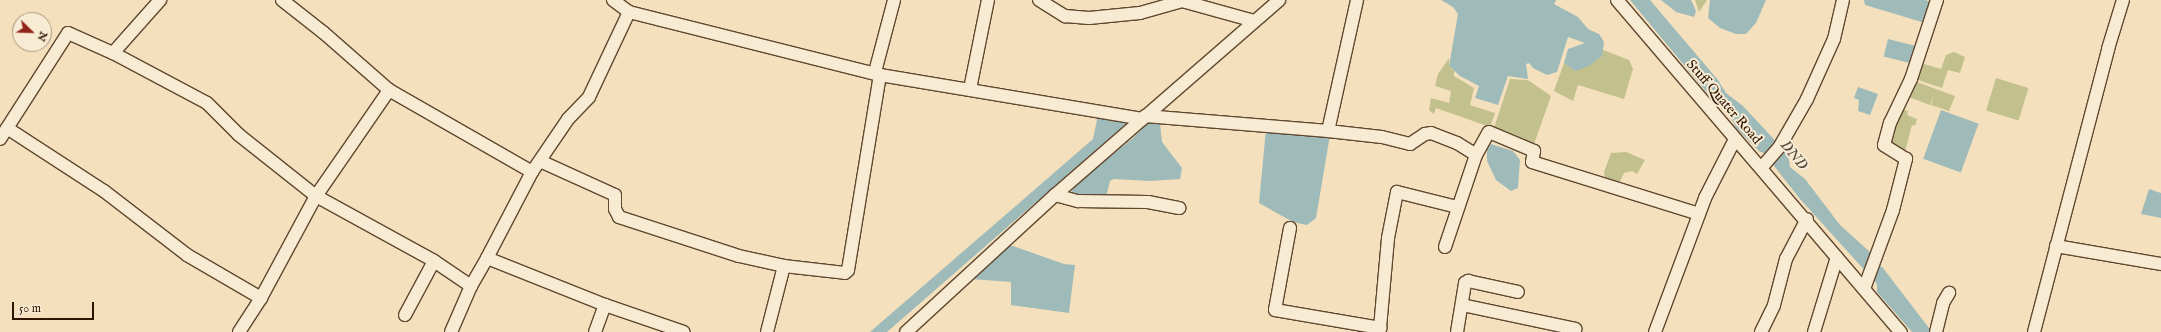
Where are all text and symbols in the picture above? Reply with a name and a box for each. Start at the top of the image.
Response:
north arrow [12,12,52,52]
text: N [34,29,50,43]
street label: Stuff Quater Road [1683,56,1765,148]
water label: DND [1776,136,1812,174]
scale bar [14,294,96,320]
text: 50 m [19,301,41,316]

